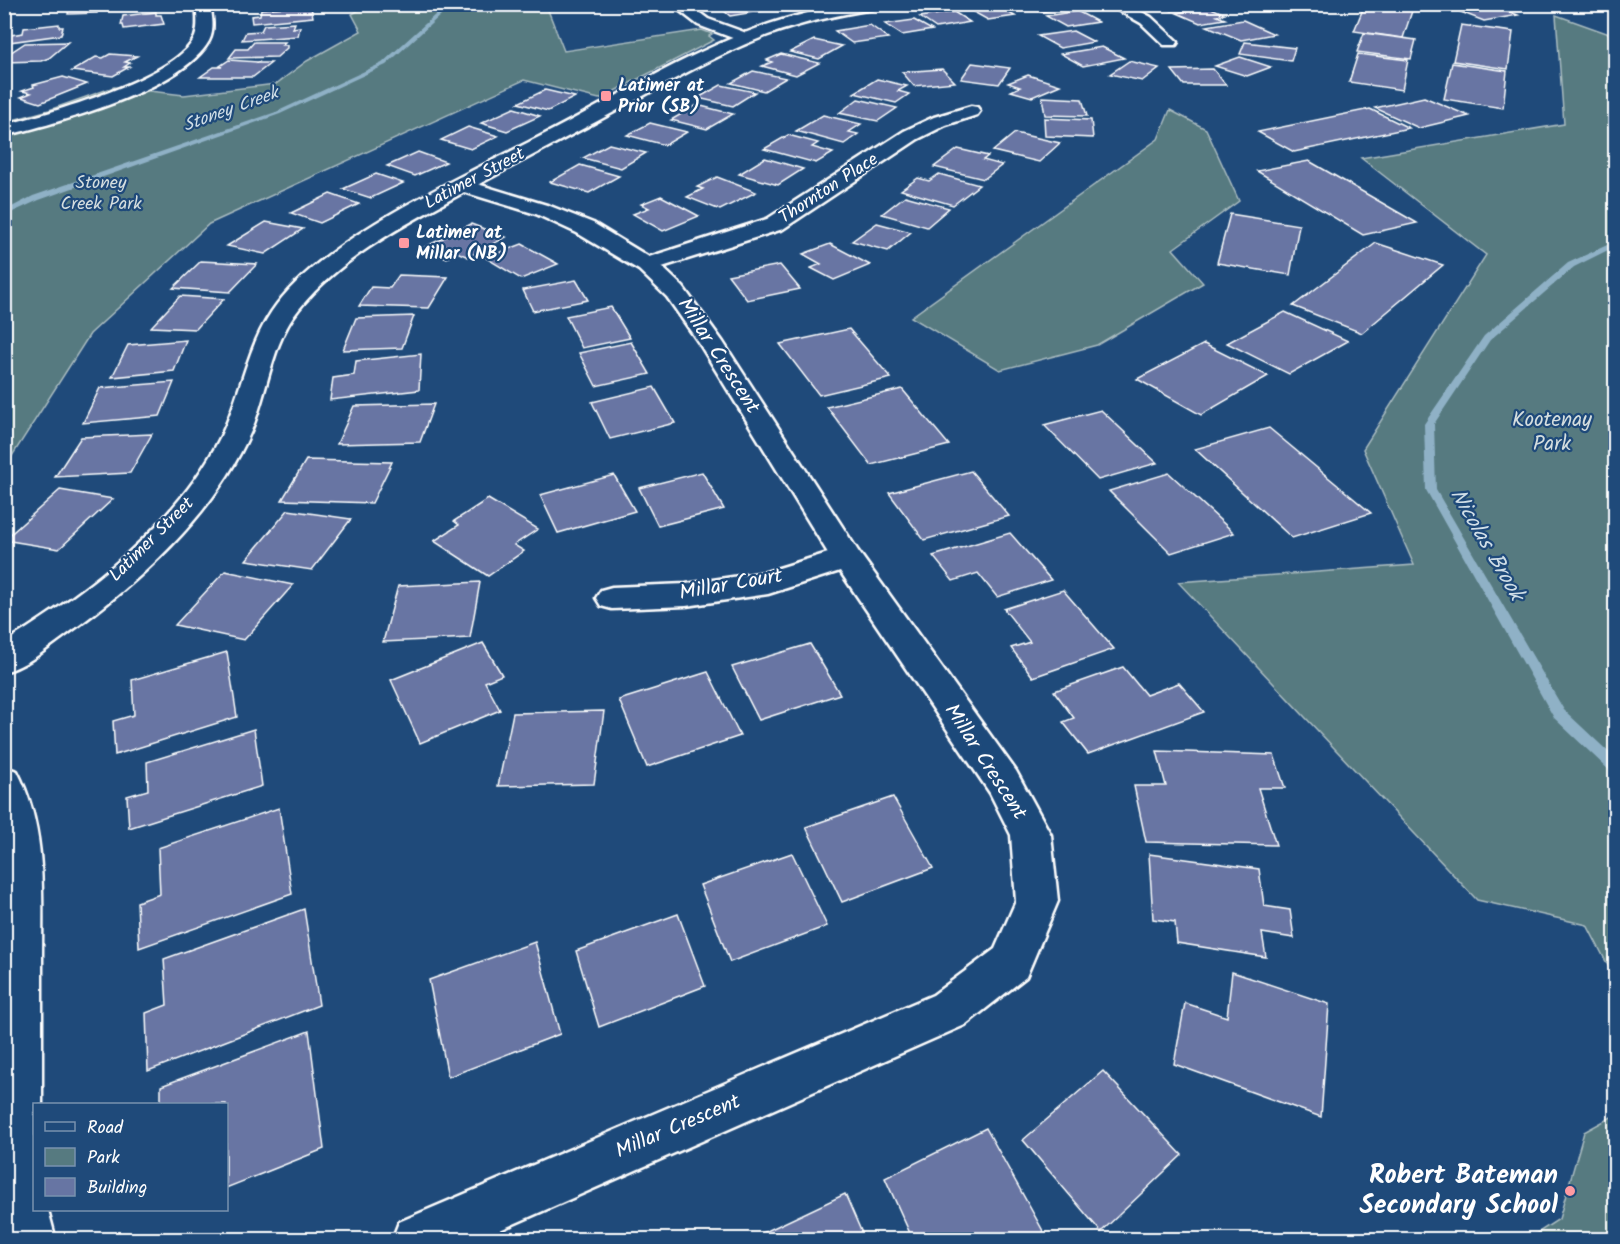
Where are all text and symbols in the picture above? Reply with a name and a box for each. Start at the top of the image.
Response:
place label: Latimer at Prior (SB) [618,72,705,122]
water label: Stoney Creek [179,79,285,141]
marker: Latimer at Prior (SB) [599,89,613,103]
street label: Latimer Street [419,140,532,218]
street label: Thornton Place [773,146,885,232]
park label: Stoney Creek Park [60,169,142,219]
place label: Latimer at Millar (NB) [416,219,507,269]
marker: Latimer at Millar (NB) [397,236,411,250]
street label: Millar Crescent [668,291,769,422]
park label: Kootenay Park [1512,404,1592,461]
water label: Nicolas Brook [1440,482,1534,611]
street label: Latimer Street [103,490,202,589]
street label: Millar Court [677,560,786,610]
street label: Millar Crescent [935,697,1036,828]
street label: Millar Crescent [610,1085,747,1168]
legend [33,1103,228,1211]
text: Road [87,1114,124,1143]
text: Park [87,1144,120,1173]
place label: Robert Bateman Secondary School [1359,1155,1558,1227]
text: Building [87,1174,147,1203]
marker: Robert Bateman Secondary School [1563,1184,1577,1198]

